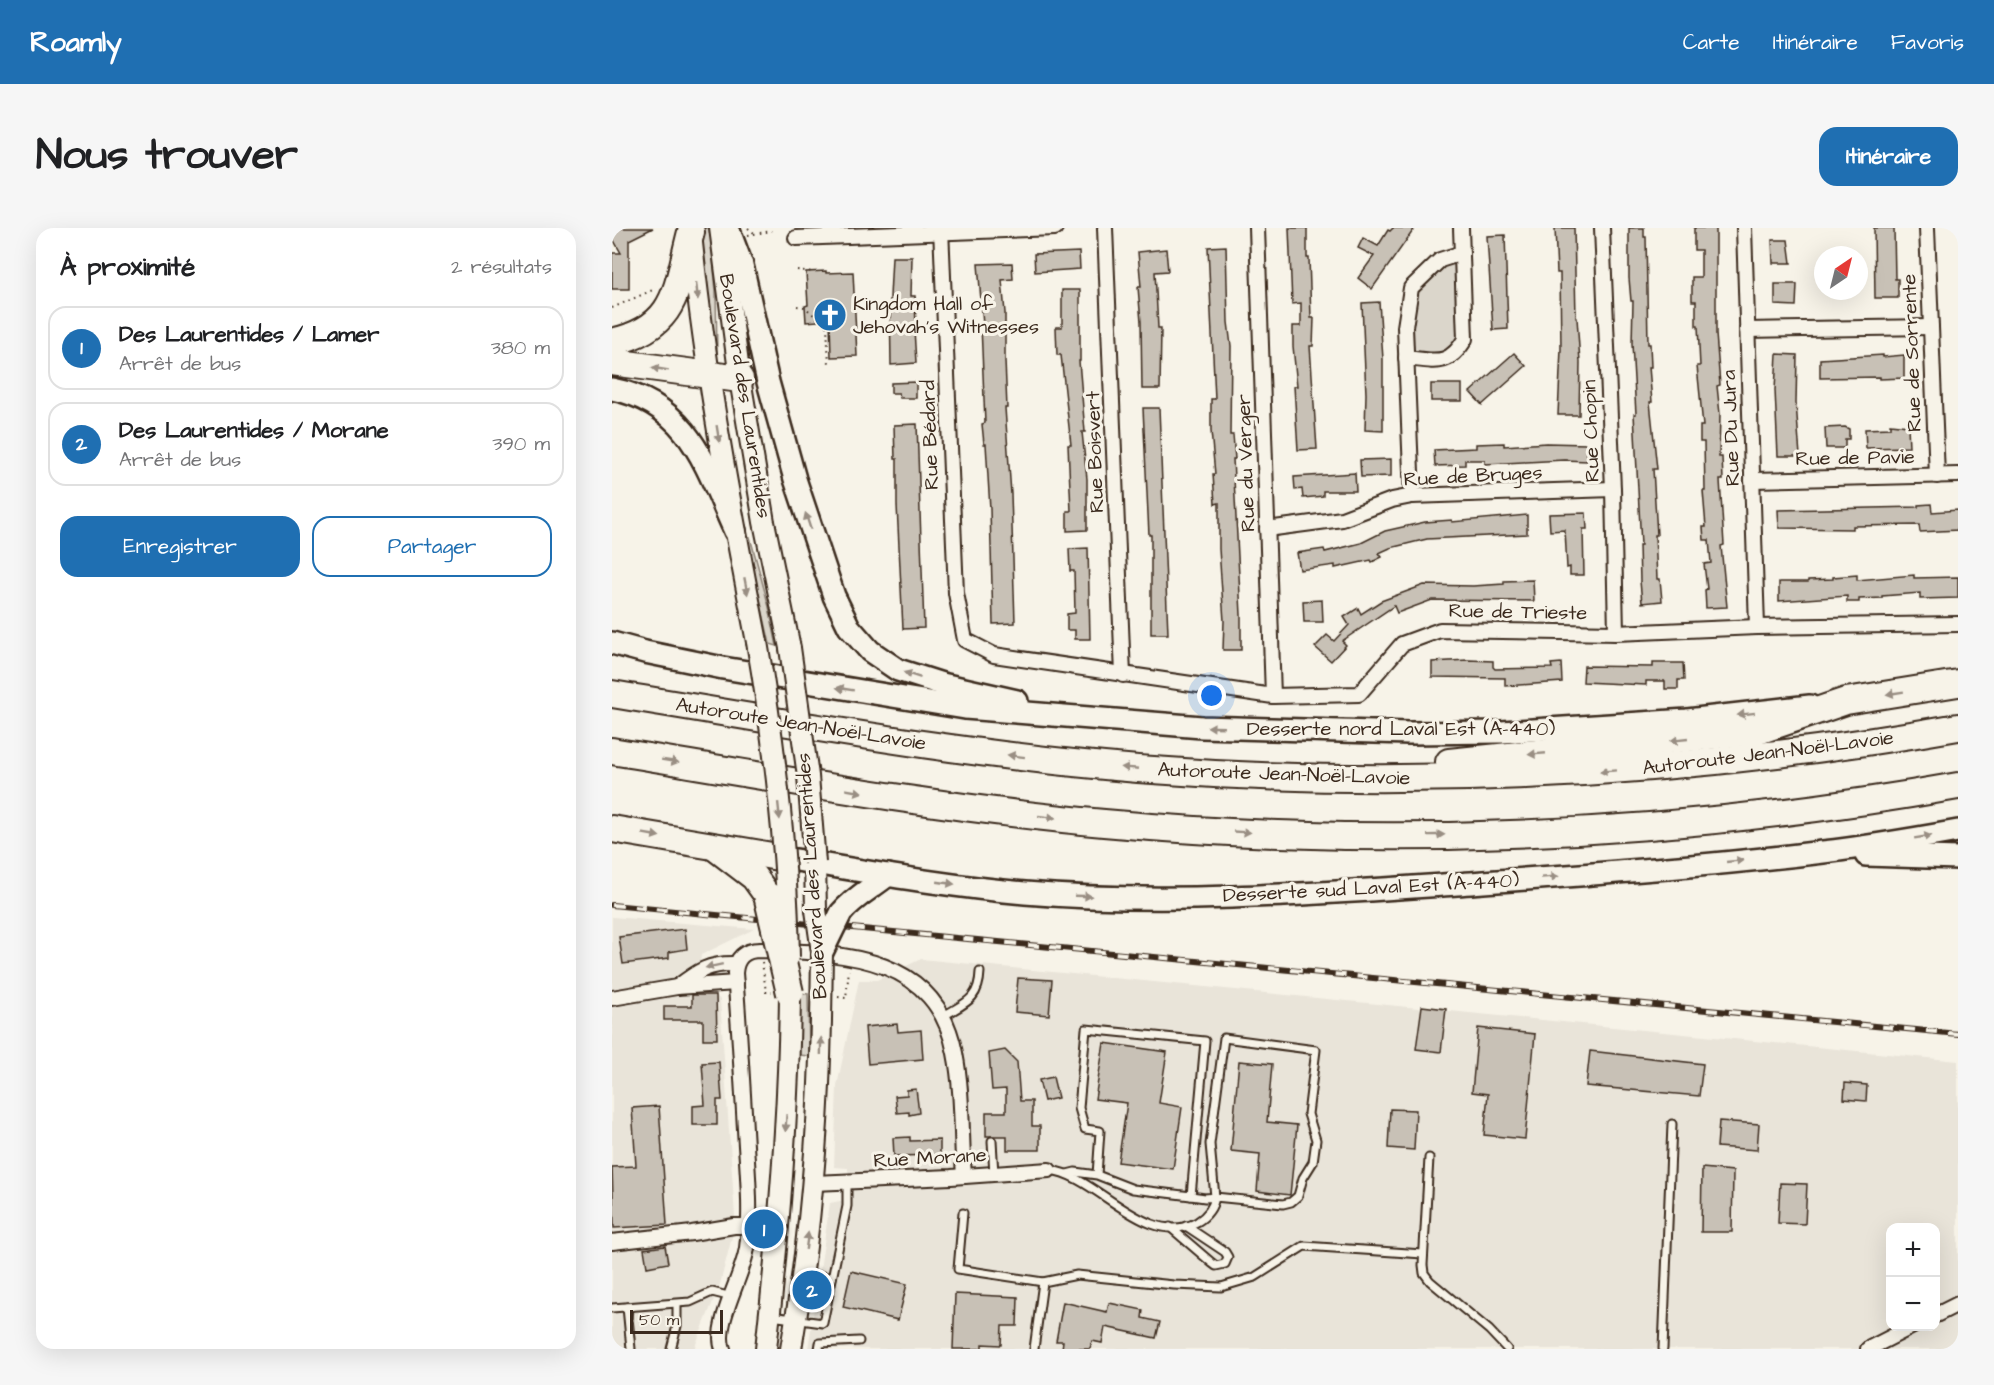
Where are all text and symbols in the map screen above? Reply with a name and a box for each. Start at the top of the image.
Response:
text: Roamly [30,23,122,62]
text: Carte [1683,28,1740,57]
text: Itinéraire [1773,28,1858,57]
text: Favoris [1891,28,1964,57]
text: Nous trouver [36,127,298,185]
button: Itinéraire [1819,127,1958,186]
north arrow [1814,246,1868,300]
text: À proximité [60,249,195,285]
text: 2 résultats [451,253,552,281]
street label: Boulevard des Laurentides [712,272,778,520]
street label: Rue de Sorrente [1895,273,1929,433]
one-way arrow [692,281,702,300]
place label: Kingdom Hall of Jehovah's Witnesses [853,290,1039,341]
church icon: Kingdom Hall of Jehovah's Witnesses [812,297,848,333]
text: Des Laurentides / Lamer [119,319,379,350]
text: 1 [80,334,83,362]
text: 380 m [491,334,550,362]
text: Arrêt de bus [119,350,241,378]
one-way arrow [650,364,669,373]
street label: Rue Du Jura [1715,369,1747,487]
street label: Rue Chopin [1575,379,1607,483]
street label: Rue Bédard [914,380,946,490]
street label: Rue Boisvert [1079,391,1111,513]
street label: Rue du Verger [1230,393,1263,533]
text: Des Laurentides / Morane [119,415,389,446]
one-way arrow [714,424,723,443]
text: 2 [76,430,87,458]
text: 390 m [492,430,550,458]
street label: Rue de Pavie [1795,443,1915,473]
text: Arrêt de bus [119,446,241,474]
street label: Rue de Bruges [1403,458,1543,495]
one-way arrow [803,512,813,530]
button: Enregistrer [60,516,300,577]
button: Partager [312,516,552,577]
one-way arrow [742,577,751,596]
street label: Rue de Trieste [1448,597,1588,627]
one-way arrow [903,669,921,679]
your location [1197,681,1226,710]
one-way arrow [835,684,854,693]
one-way arrow [1886,689,1905,698]
street label: Autoroute Jean-Noël-Lavoie [674,690,928,758]
one-way arrow [1737,709,1756,718]
street label: Desserte nord Laval Est (A-440) [1247,715,1555,743]
one-way arrow [1207,723,1226,732]
street label: Autoroute Jean-Noël-Lavoie [1641,724,1895,782]
one-way arrow [1669,735,1688,745]
one-way arrow [1527,749,1546,759]
street label: Boulevard des Laurentides [789,752,835,1000]
one-way arrow [1006,752,1025,761]
one-way arrow [660,756,679,765]
street label: Autoroute Jean-Noël-Lavoie [1157,756,1411,792]
one-way arrow [1121,763,1140,773]
one-way arrow [1599,766,1618,776]
one-way arrow [845,787,864,796]
one-way arrow [774,801,784,820]
one-way arrow [1038,812,1057,822]
one-way arrow [1232,827,1251,836]
one-way arrow [1427,830,1446,840]
one-way arrow [641,831,660,840]
one-way arrow [1913,832,1932,841]
one-way arrow [1726,856,1745,866]
street label: Desserte sud Laval Est (A-440) [1222,866,1520,910]
one-way arrow [1541,872,1560,882]
one-way arrow [936,879,955,888]
one-way arrow [1073,892,1092,901]
one-way arrow [704,962,723,971]
one-way arrow [816,1037,825,1056]
one-way arrow [781,1113,791,1132]
street label: Rue Morane [873,1141,987,1175]
pin: 1 [744,1206,784,1252]
map controls [1886,1223,1940,1331]
button: + [1886,1223,1940,1277]
one-way arrow [802,1231,811,1250]
pin: 2 [792,1268,832,1312]
button: − [1886,1277,1940,1331]
scale bar [630,1307,723,1334]
text: 50 m [639,1309,679,1331]

